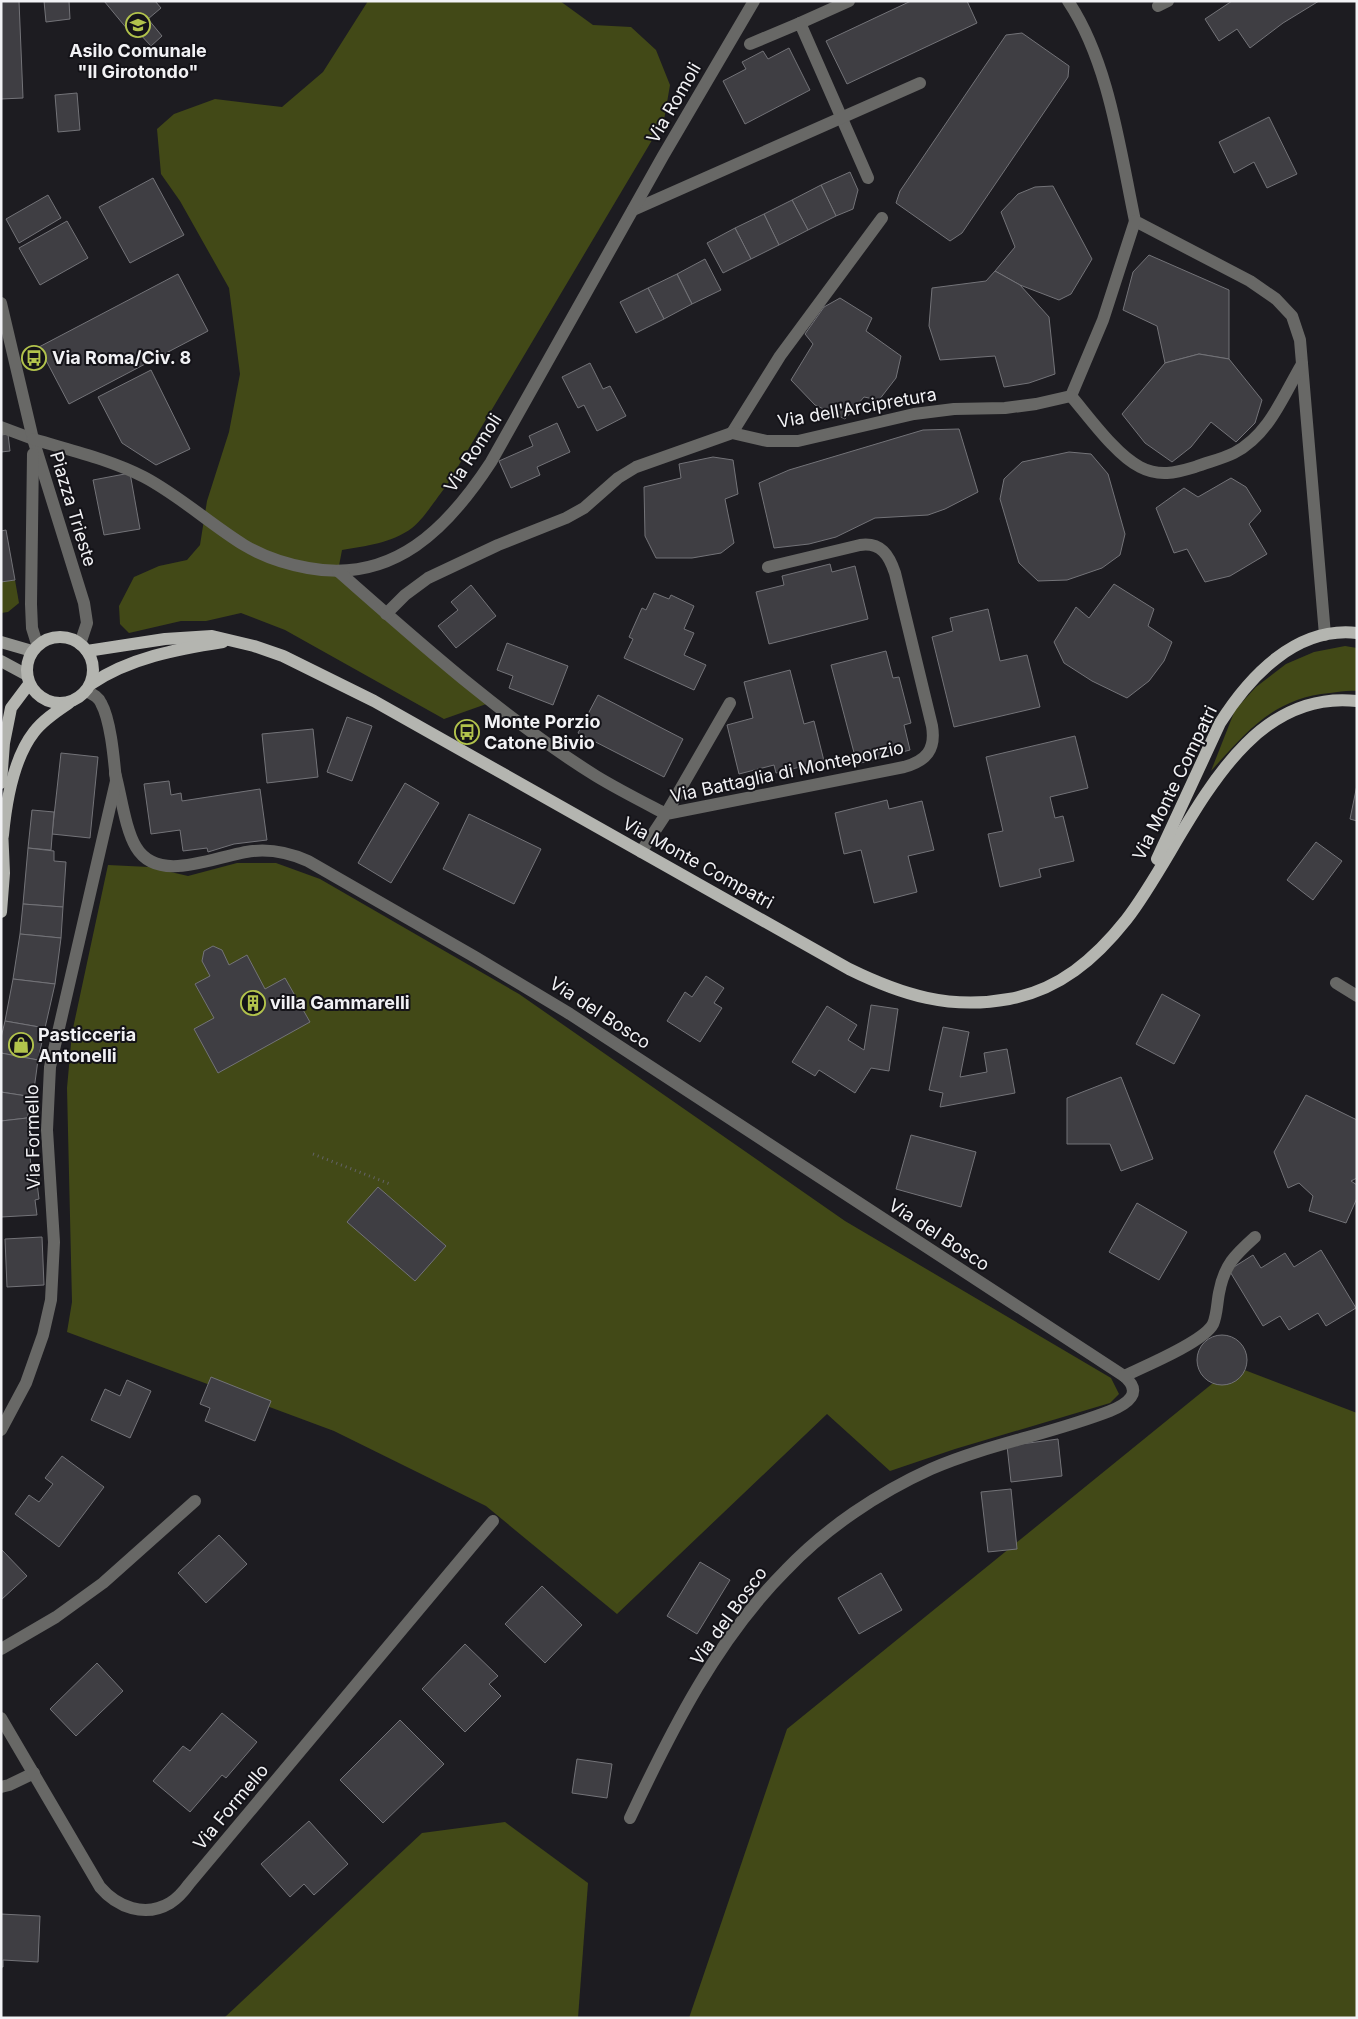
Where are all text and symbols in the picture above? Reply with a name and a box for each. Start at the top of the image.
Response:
school or university icon: Asilo Comunale "Il Girotondo" [125,12,151,38]
place label: Asilo Comunale "Il Girotondo" [69,40,207,82]
street label: Via Romoli [642,59,705,147]
bus stop icon: Via Roma/Civ. 8 [21,345,47,371]
place label: Via Roma/Civ. 8 [52,347,191,368]
street label: Via dell'Arcipretura [776,383,938,432]
street label: Via Romoli [439,410,506,496]
street label: Piazza Trieste [46,449,101,569]
street label: Via Monte Compatri [1128,702,1221,863]
place label: Monte Porzio Catone Bivio [484,711,601,753]
bus stop icon: Monte Porzio Catone Bivio [454,719,480,745]
street label: Via Battaglia di Monteporzio [668,736,906,807]
street label: Via Monte Compatri [619,812,777,913]
street label: Via del Bosco [546,972,655,1053]
building icon: villa Gammarelli [240,990,266,1016]
place label: villa Gammarelli [270,992,410,1013]
place label: Pasticceria Antonelli [38,1024,136,1066]
shop icon: Pasticceria Antonelli [8,1032,34,1058]
street label: Via Formello [21,1084,44,1190]
street label: Via del Bosco [885,1194,994,1275]
street label: Via del Bosco [686,1563,771,1669]
street label: Via Formello [189,1760,273,1854]

